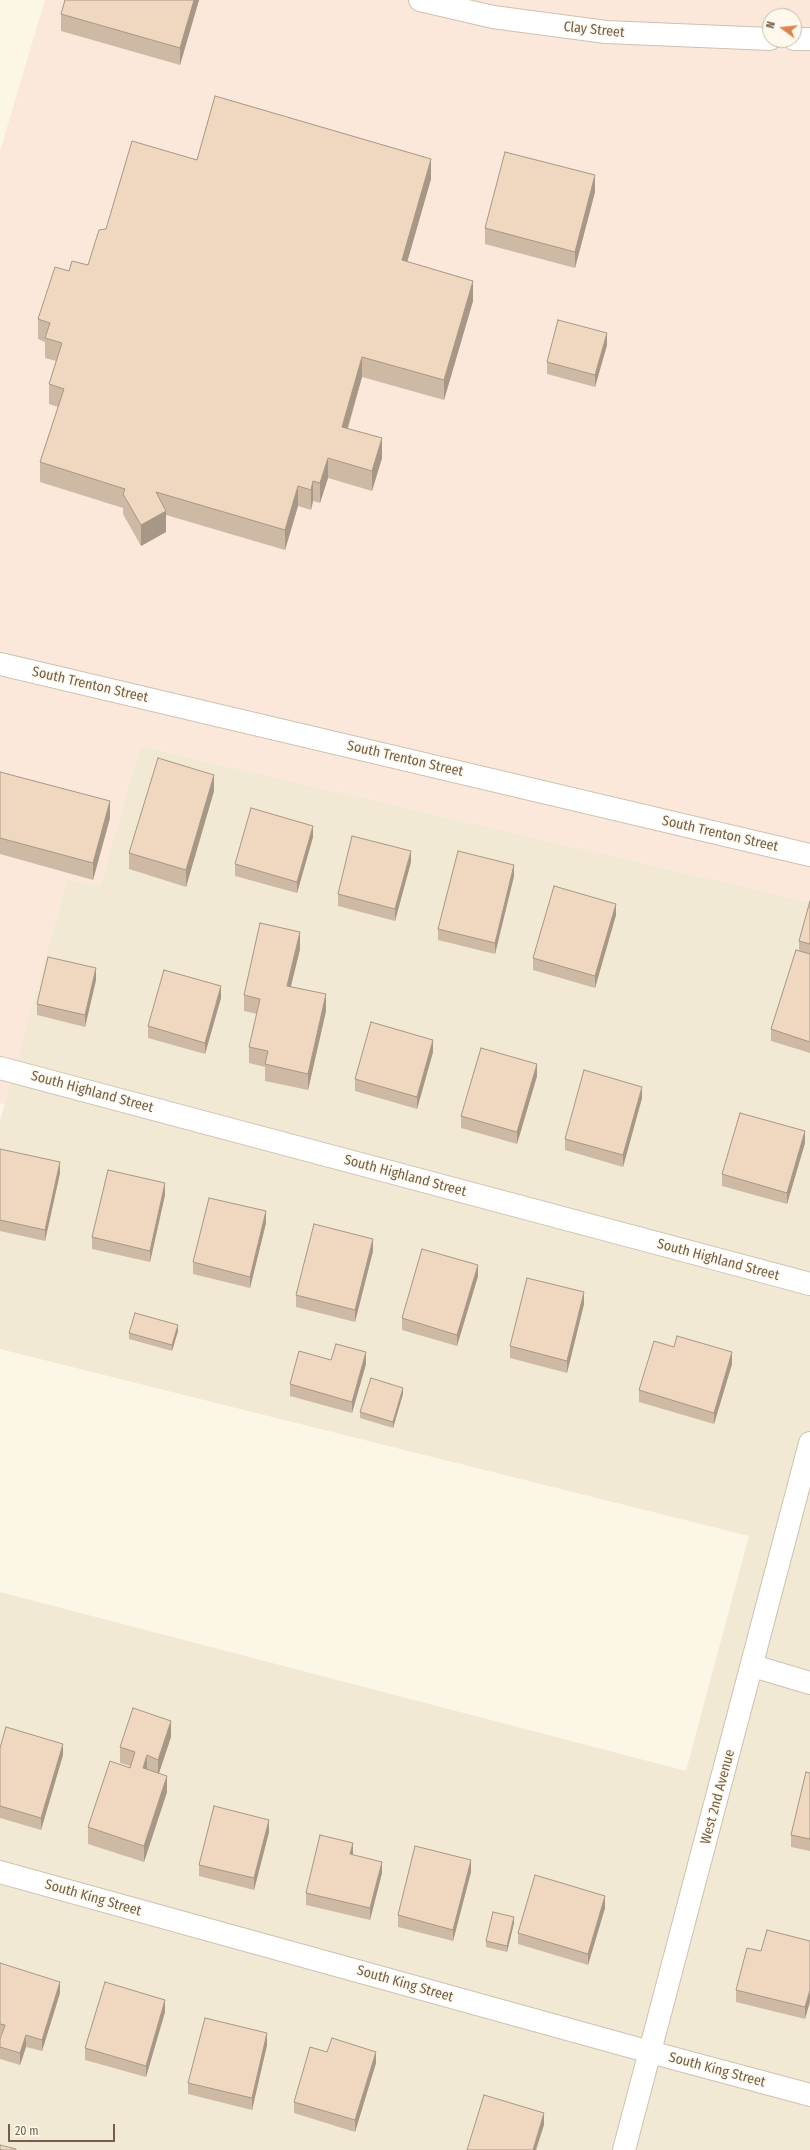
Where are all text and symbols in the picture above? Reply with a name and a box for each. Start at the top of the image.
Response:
north arrow [762,8,802,48]
street label: Clay Street [563,18,625,42]
text: N [764,20,778,30]
street label: South Trenton Street [30,663,150,707]
street label: South Trenton Street [345,737,465,781]
street label: South Trenton Street [660,812,780,856]
street label: South Highland Street [29,1068,155,1116]
street label: South Highland Street [342,1152,468,1200]
street label: South Highland Street [655,1236,781,1284]
street label: West 2nd Avenue [697,1748,739,1846]
street label: South King Street [43,1876,143,1920]
street label: South King Street [355,1962,455,2006]
street label: South King Street [667,2049,767,2091]
scale bar [10,2116,117,2142]
text: 20 m [15,2124,39,2138]

